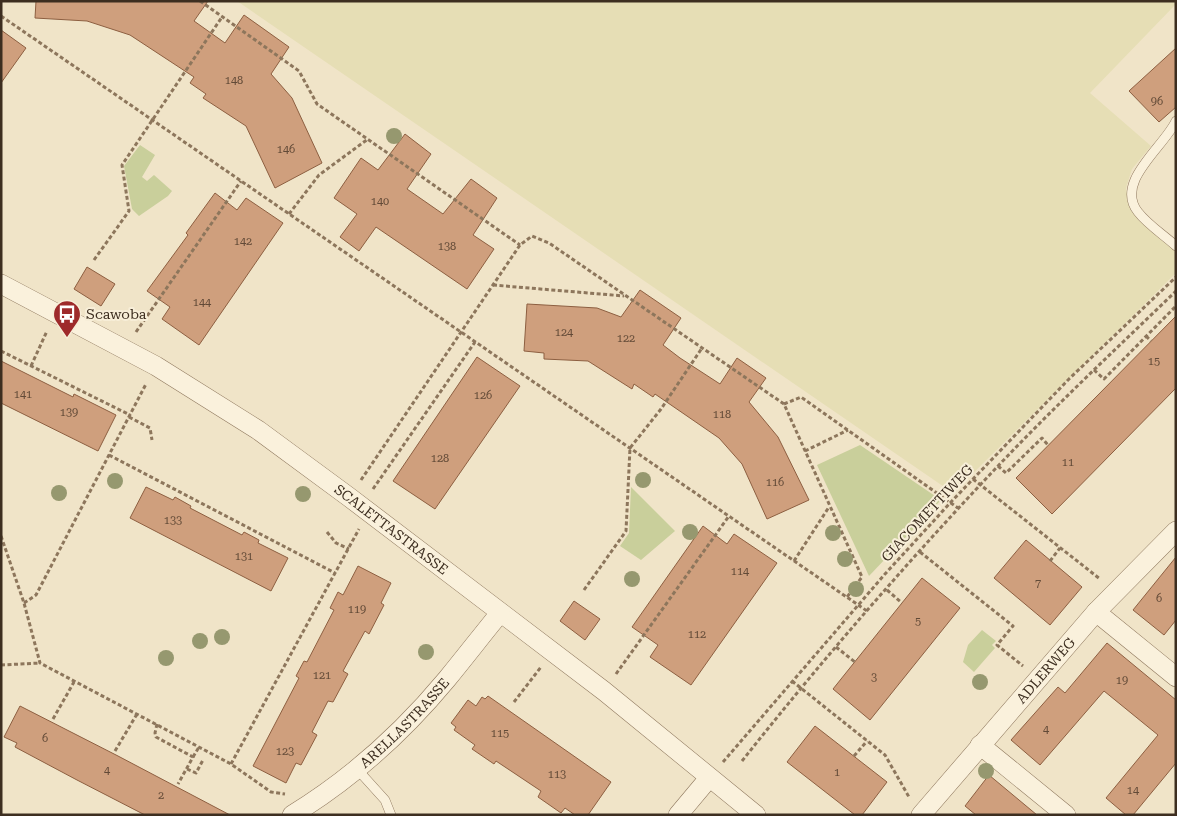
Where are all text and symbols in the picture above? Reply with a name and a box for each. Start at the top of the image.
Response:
house number: 148 [225,74,243,87]
house number: 96 [1151,95,1163,108]
house number: 146 [277,143,295,156]
house number: 140 [371,195,389,208]
house number: 142 [234,235,252,248]
house number: 138 [438,240,456,253]
house number: 144 [193,296,212,309]
bus stop icon: Scawoba [52,299,82,338]
place label: Scawoba [86,306,147,322]
house number: 124 [555,326,574,339]
house number: 122 [617,332,635,345]
house number: 15 [1148,355,1160,368]
house number: 141 [14,388,32,401]
house number: 126 [474,389,492,402]
house number: 139 [60,406,78,419]
house number: 118 [713,408,731,421]
house number: 128 [431,452,449,465]
house number: 11 [1062,456,1074,469]
street label: GIACOMETTIWEG [878,461,976,565]
house number: 116 [766,476,784,489]
street label: SCALETTASTRASSE [331,481,451,578]
house number: 133 [164,514,182,527]
house number: 131 [235,550,253,563]
house number: 114 [731,565,750,578]
house number: 7 [1035,577,1041,590]
house number: 6 [1156,592,1162,605]
house number: 119 [348,603,366,616]
house number: 5 [915,615,921,628]
house number: 112 [688,628,706,641]
street label: ADLERWEG [1013,634,1079,706]
house number: 121 [313,669,331,682]
house number: 3 [871,671,877,684]
house number: 19 [1116,674,1128,687]
street label: ARELLASTRASSE [357,675,452,771]
house number: 4 [1043,723,1050,736]
house number: 115 [491,727,509,740]
house number: 6 [42,732,48,745]
house number: 123 [276,745,294,758]
house number: 4 [104,764,111,777]
house number: 1 [834,766,840,779]
house number: 113 [548,768,566,781]
house number: 14 [1127,784,1140,797]
house number: 2 [158,789,164,802]

